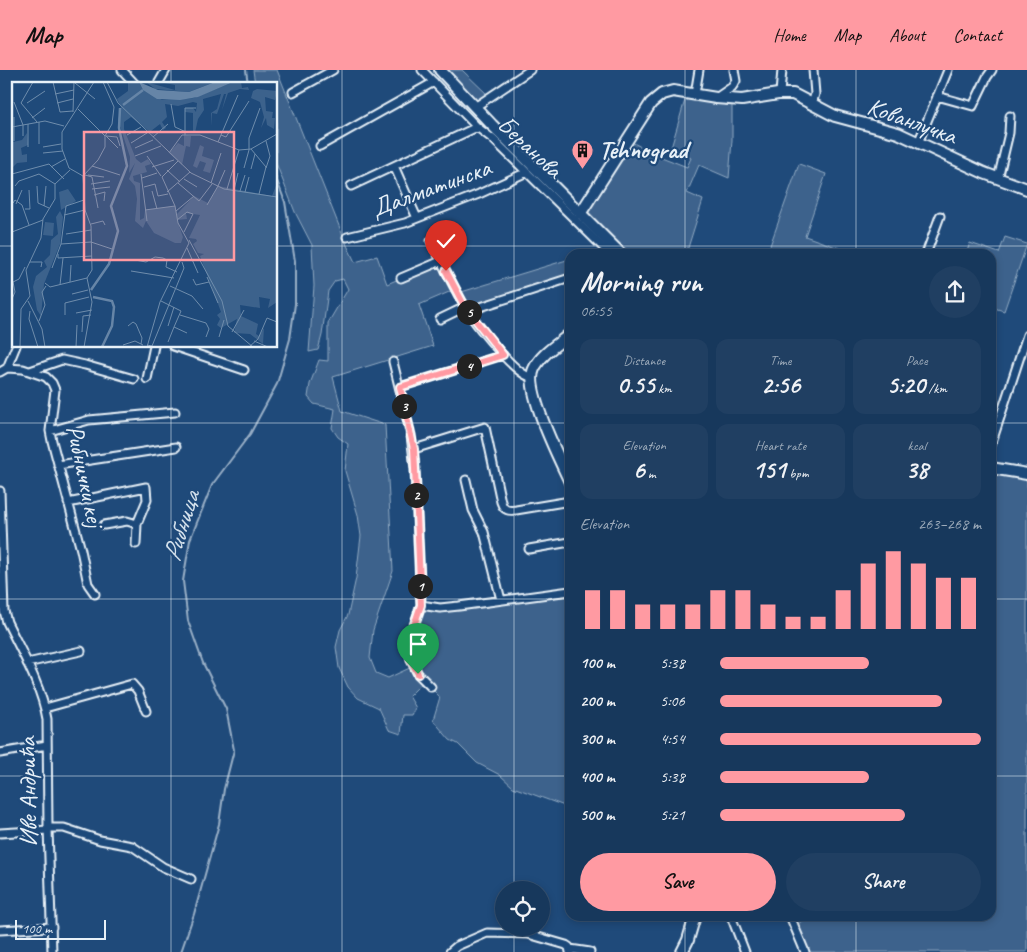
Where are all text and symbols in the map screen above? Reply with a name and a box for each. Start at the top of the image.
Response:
text: Map [25,20,62,50]
text: Home [773,24,806,46]
text: Map [834,24,861,46]
text: About [889,24,925,46]
text: Contact [953,24,1002,46]
inset map [12,82,278,348]
street label: Кованлучка [863,90,963,153]
street label: Беранова [491,109,571,187]
place label: Tehnograd [599,134,692,166]
building icon: Tehnograd [571,138,595,169]
street label: Далматинска [367,151,497,224]
pin [425,220,467,271]
icon: check [432,227,460,255]
text: Morning run [580,264,702,299]
button: share [929,266,981,318]
pin: 5 [456,300,482,324]
text: 06:55 [580,301,612,321]
text: 5 [466,304,473,321]
text: Distance [623,352,665,369]
text: Time [770,352,791,369]
text: Pace [906,352,928,369]
pin: 4 [456,354,482,378]
text: 4 [466,358,473,375]
text: 0.55 [617,369,655,401]
text: 2:56 [761,369,800,401]
text: 5:20 [887,369,925,401]
text: km [655,380,672,397]
text: /km [925,380,947,397]
pin: 3 [392,394,416,418]
text: 3 [401,398,408,415]
street label: Рибнички кеј [59,422,112,533]
text: Elevation [623,437,666,454]
text: Heart rate [755,437,806,454]
text: kcal [908,437,926,454]
text: 6 [633,454,644,486]
text: 151 [753,454,786,486]
text: 38 [906,454,928,486]
text: m [644,465,656,482]
text: bpm [786,465,808,482]
pin: 2 [404,482,428,508]
water label: Рибница [155,484,208,565]
text: 2 [413,487,420,504]
text: Elevation [580,514,629,534]
text: 263–268 m [918,514,981,534]
pin: 1 [408,574,432,598]
text: 1 [417,578,424,595]
pin [397,623,439,674]
icon: arrive [404,630,432,658]
text: 100 m [580,653,615,673]
text: 5:38 [660,653,685,673]
text: 200 m [580,691,615,711]
text: 5:06 [660,691,685,711]
text: 300 m [580,729,615,749]
text: 4:54 [660,729,685,749]
street label: Иве Андрића [11,735,45,847]
text: 400 m [580,767,615,787]
text: 5:38 [660,767,685,787]
text: 500 m [580,805,614,825]
text: 5:21 [660,805,685,825]
button: Save [580,853,776,911]
button: Share [786,853,981,911]
map controls [495,881,550,936]
button: locate [495,881,550,936]
scale bar [15,917,106,940]
text: 100 m [22,920,52,937]

